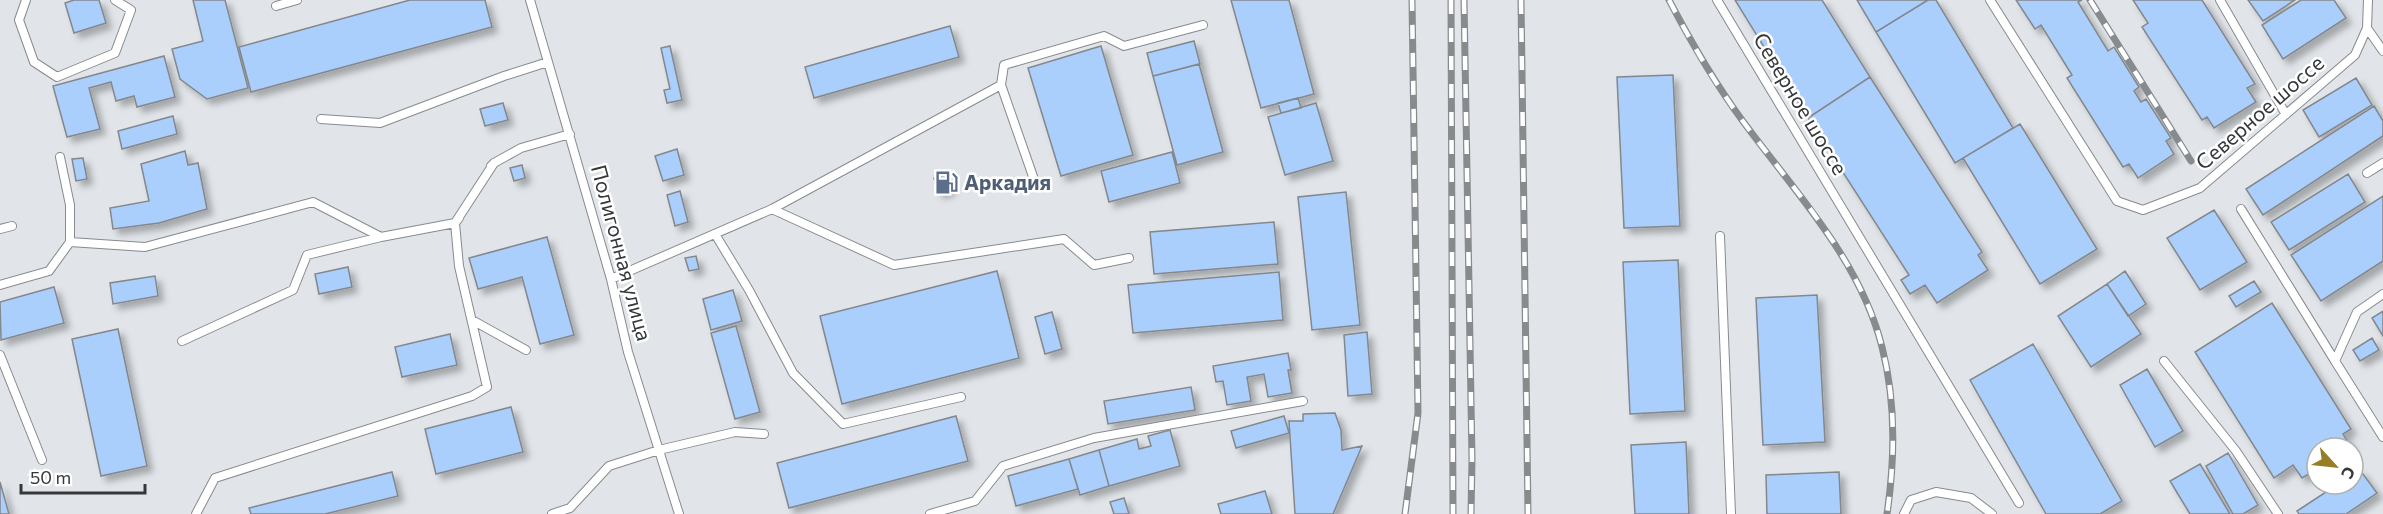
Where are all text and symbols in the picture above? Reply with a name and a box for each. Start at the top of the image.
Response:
street label: Северное шоссе [1749,28,1854,179]
street label: Северное шоссе [2190,49,2328,174]
street label: Полигонная улица [587,162,658,343]
place label: Аркадия [964,169,1051,194]
fuel station icon: Аркадия [933,170,959,196]
north arrow [2305,436,2365,496]
scale bar [21,457,146,495]
text: С [2338,464,2360,482]
text: 50 m [30,466,71,488]

